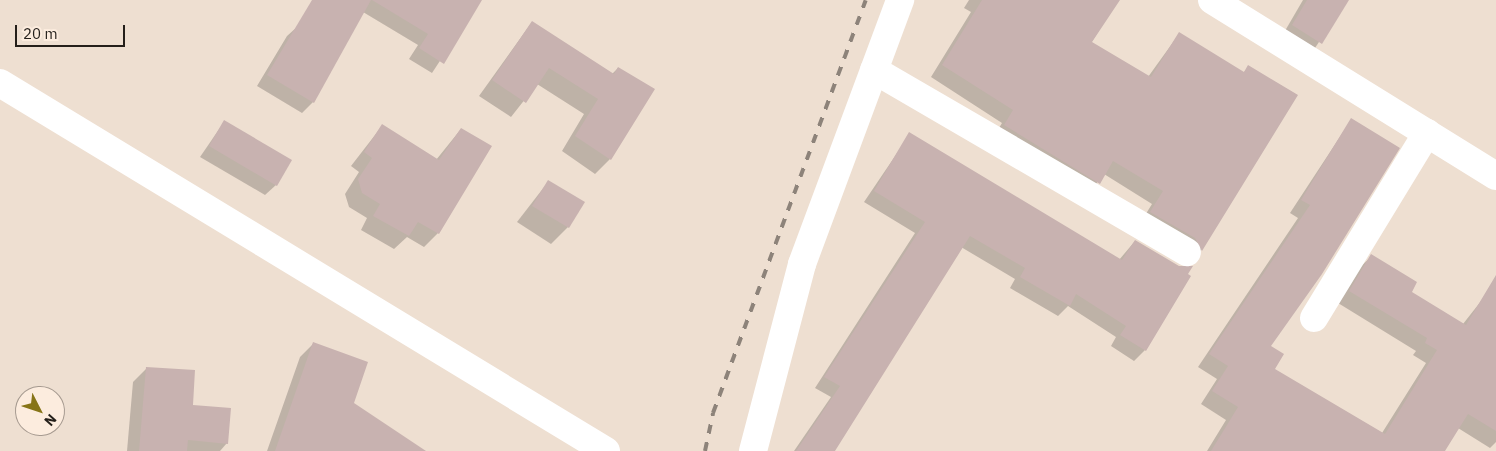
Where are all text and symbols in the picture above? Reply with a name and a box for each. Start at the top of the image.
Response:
scale bar [18,15,128,47]
text: 20 m [23,24,58,43]
north arrow [15,386,65,436]
text: N [40,410,61,430]

